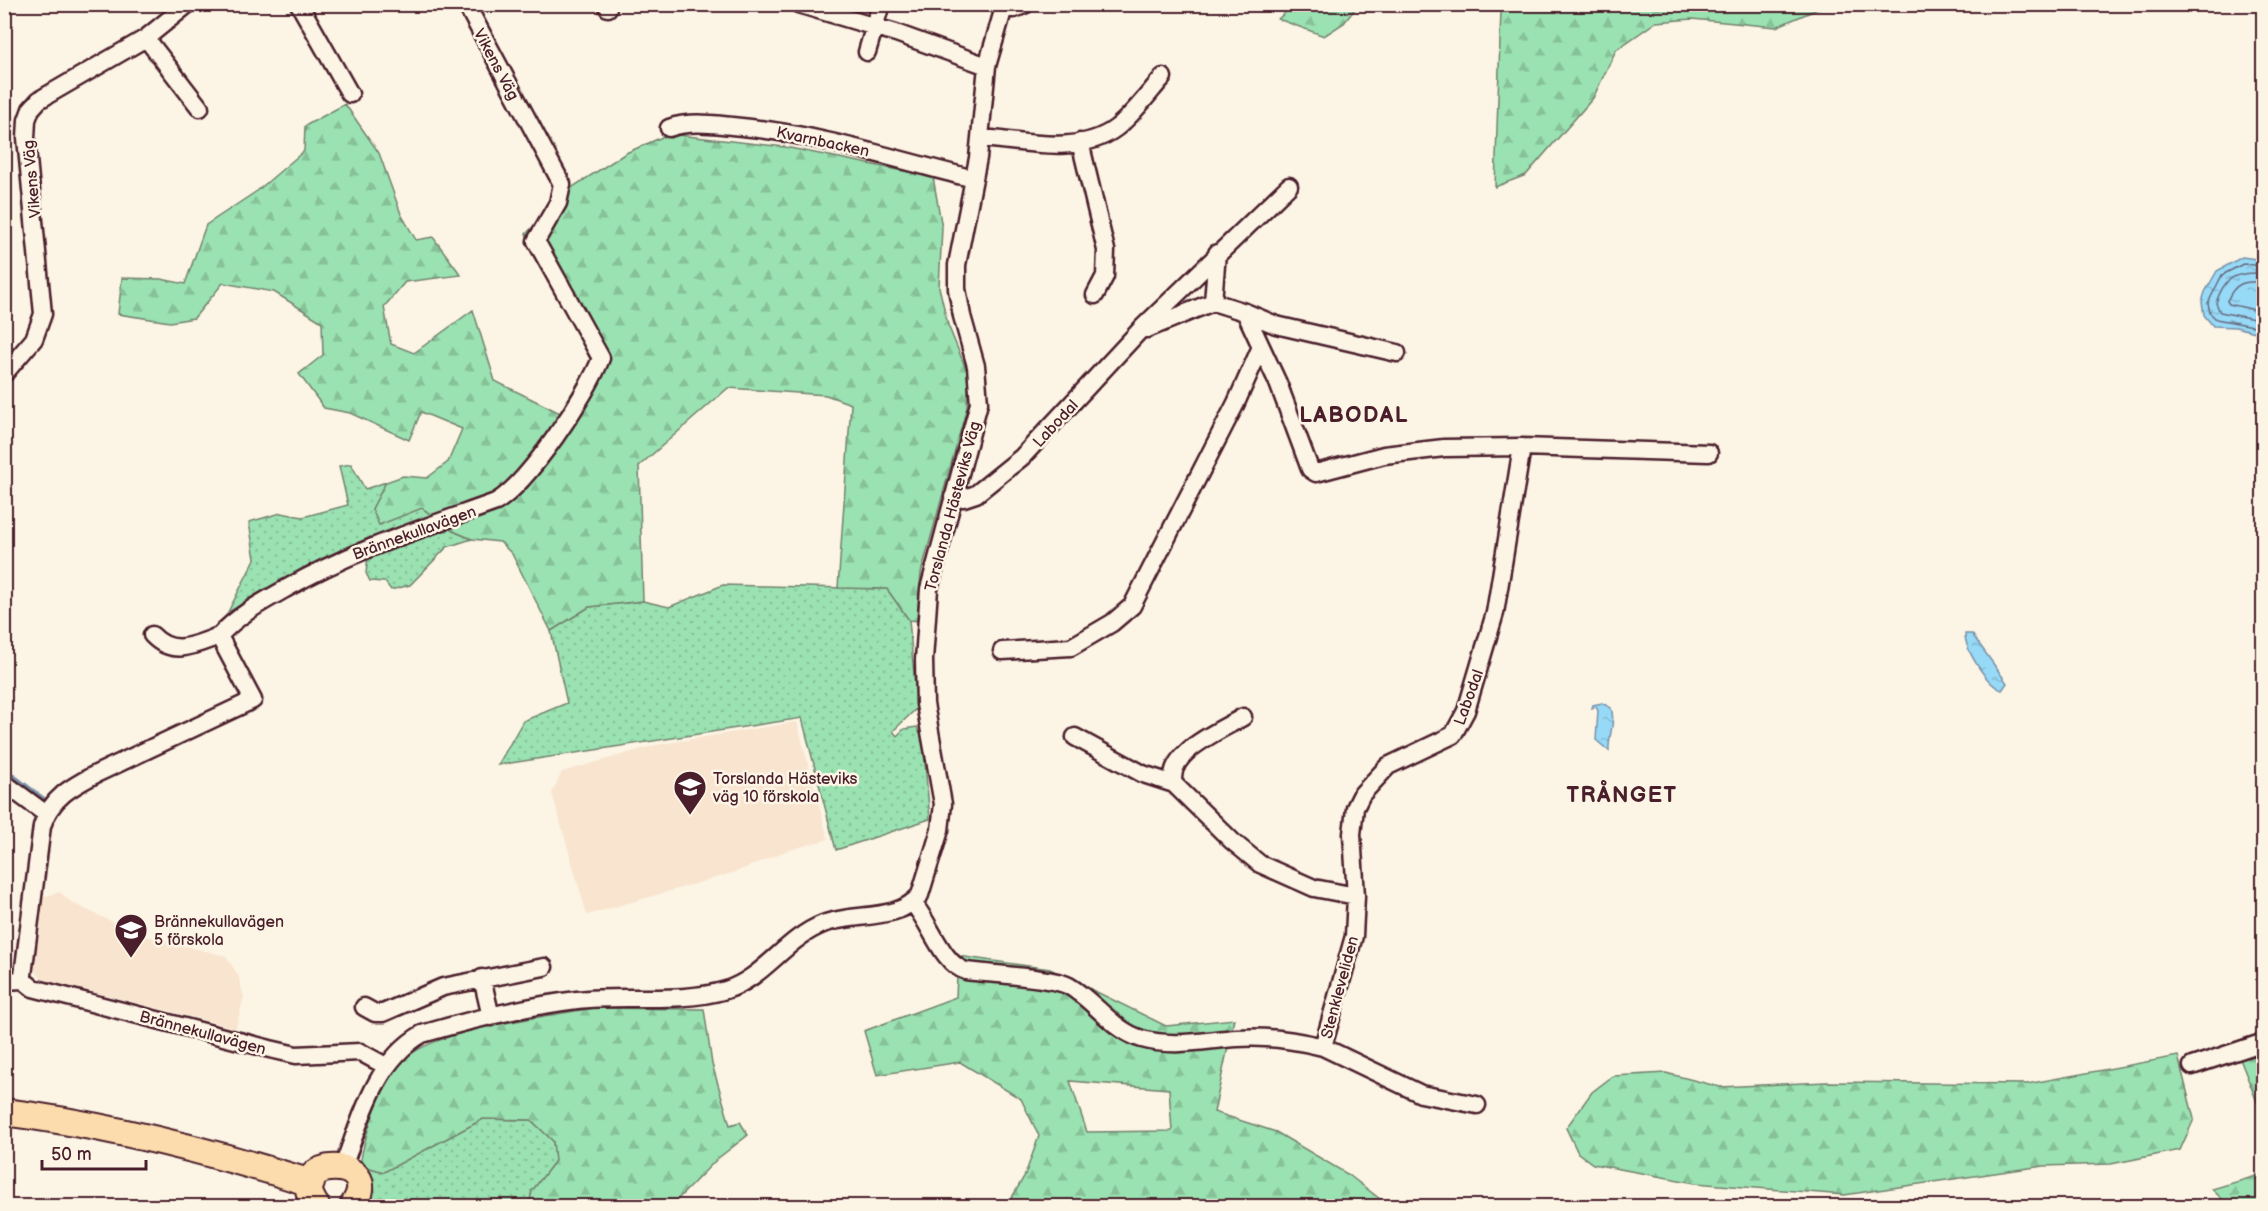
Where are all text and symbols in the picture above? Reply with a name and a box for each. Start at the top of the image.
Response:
street label: Vikens Väg [469,26,522,104]
street label: Kvarnbacken [775,123,871,162]
street label: Vikens Väg [20,139,45,219]
street label: Labodal [1029,396,1083,452]
district label: LABODAL [1299,402,1409,429]
street label: Torslanda Hästeviks Väg [922,419,985,593]
street label: Brännekullavägen [350,502,479,565]
street label: Labodal [1451,667,1488,728]
school or university icon: Torslanda Hästeviks väg 10 förskola [672,769,708,816]
place label: Torslanda Hästeviks väg 10 förskola [712,770,858,807]
district label: TRÅNGET [1566,779,1678,809]
school or university icon: Brännekullavägen 5 förskola [113,912,149,959]
place label: Brännekullavägen 5 förskola [154,913,284,950]
street label: Stenkleveliden [1318,934,1363,1041]
street label: Brännekullavägen [137,1007,268,1059]
scale bar [42,1133,146,1171]
text: 50 m [51,1144,92,1165]

